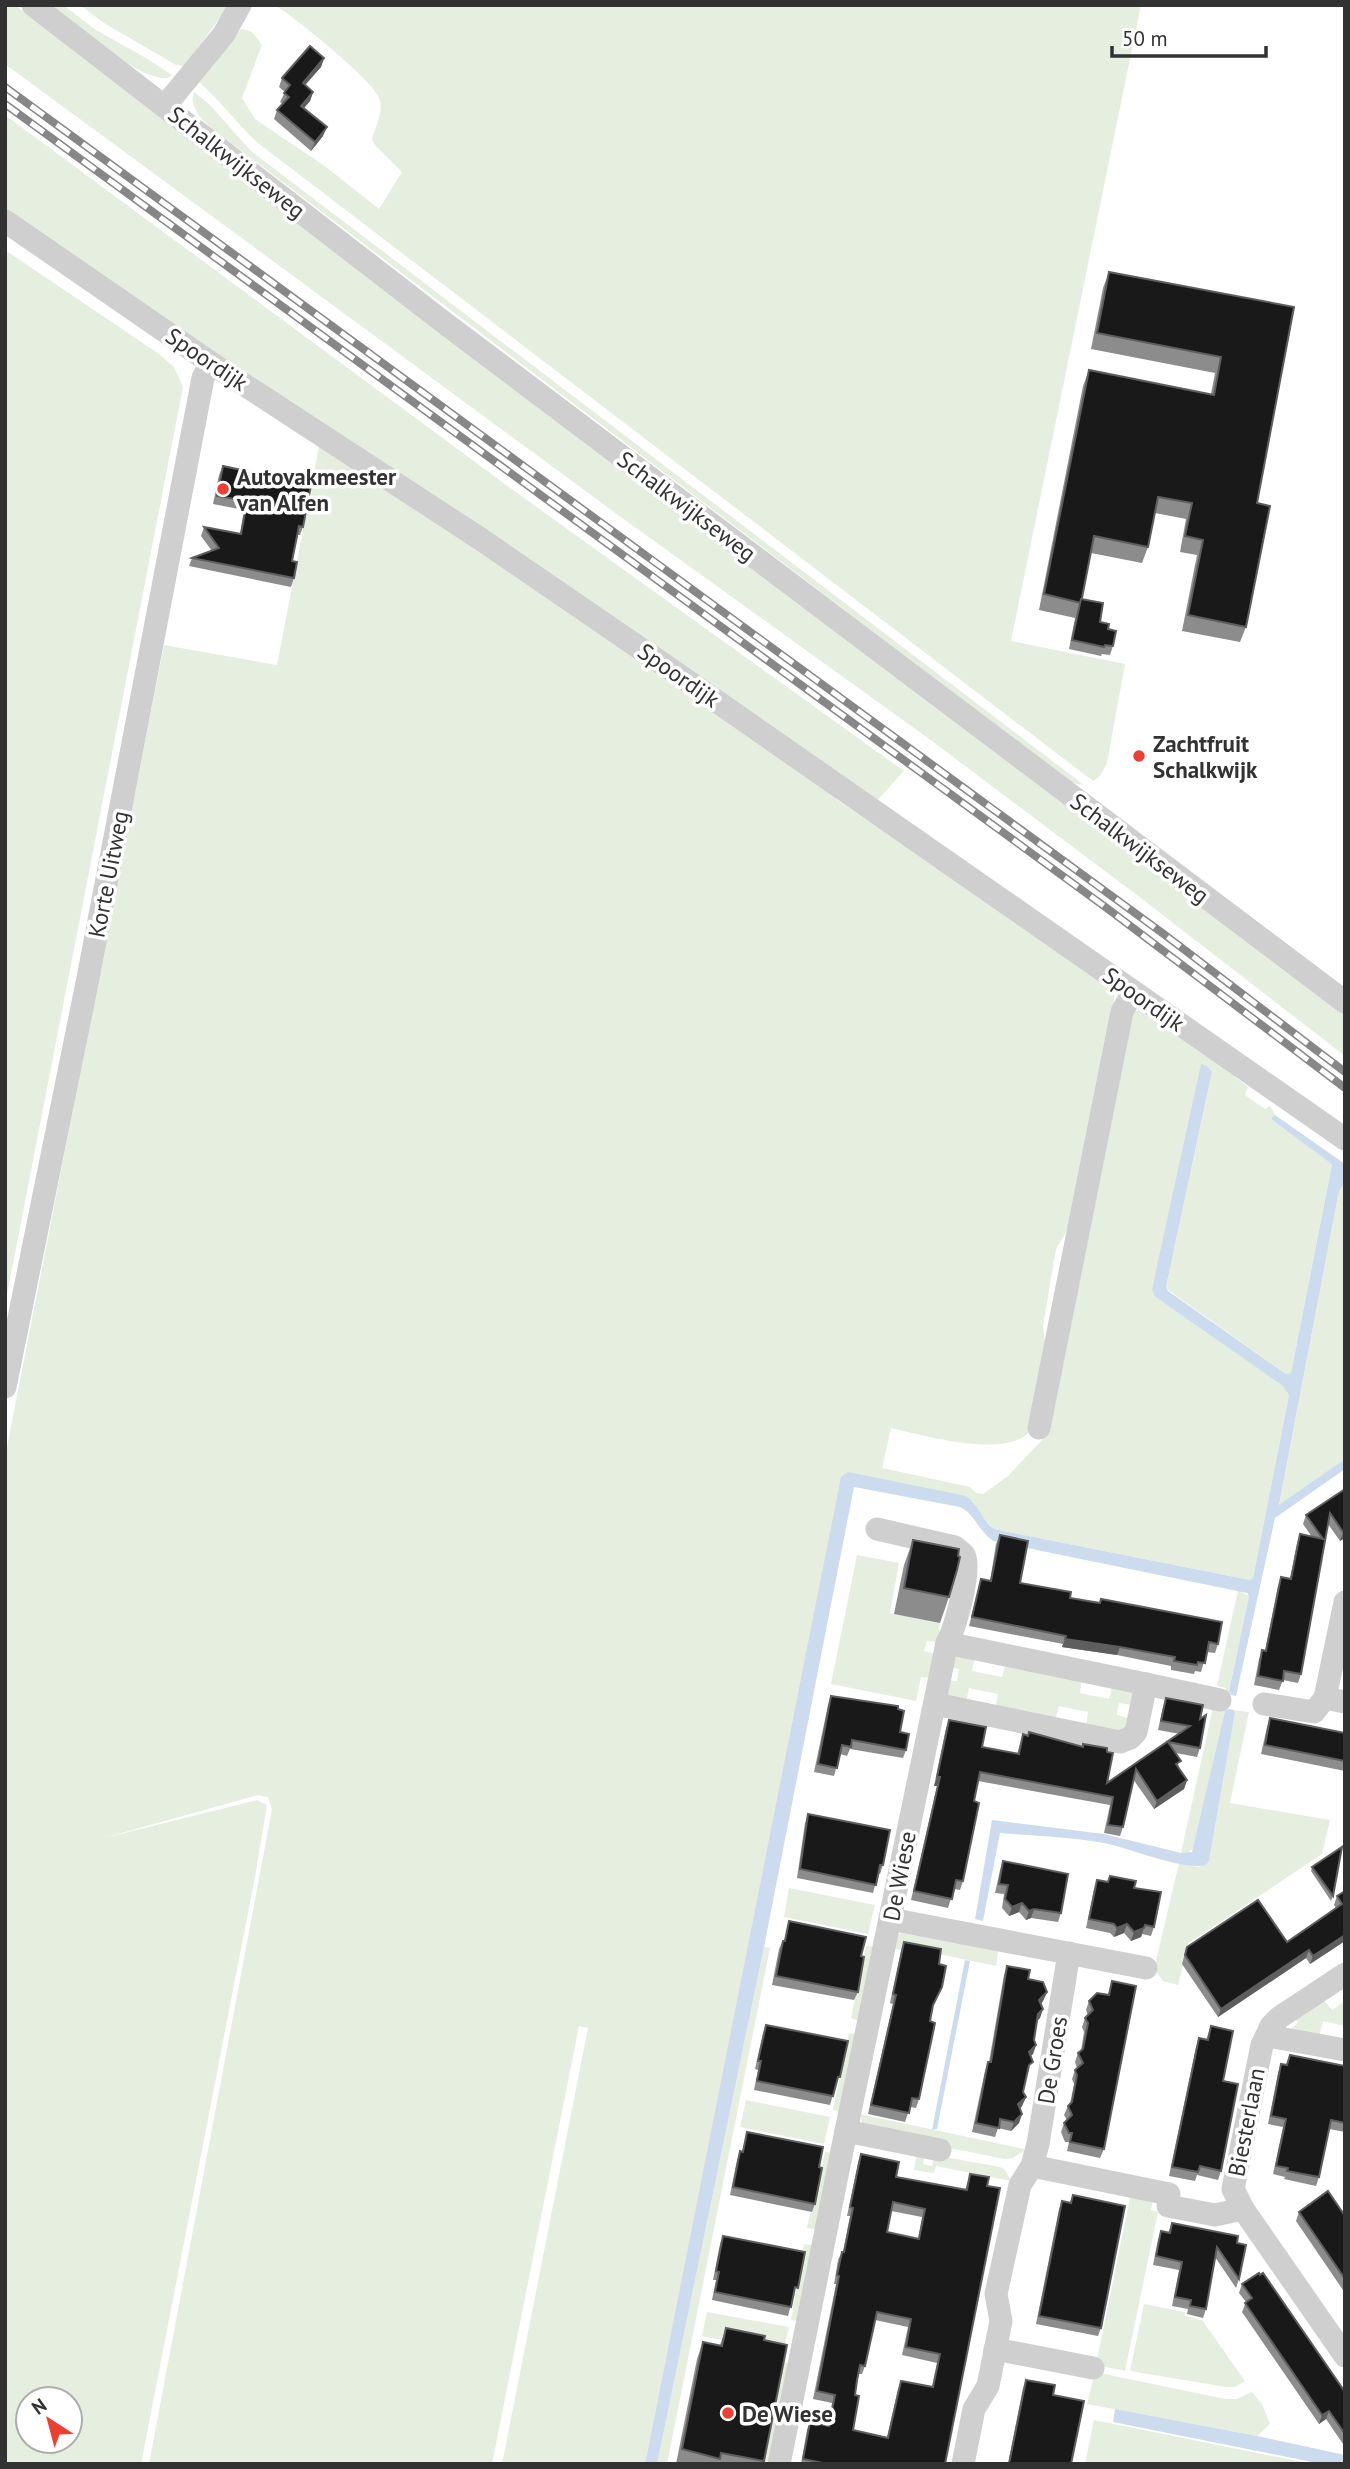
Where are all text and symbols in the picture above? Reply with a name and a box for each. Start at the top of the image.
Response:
scale bar [1112,14,1266,58]
text: 50 m [1122,25,1168,52]
street label: Schalkwijkseweg [163,99,311,225]
street label: Spoordijk [160,321,254,397]
street label: Schalkwijkseweg [612,444,762,568]
place label: Autovakmeester van Alfen [236,462,397,517]
marker: Autovakmeester van Alfen [215,481,231,497]
street label: Spoordijk [633,637,725,713]
place label: Zachtfruit Schalkwijk [1153,729,1258,784]
marker: Zachtfruit Schalkwijk [1131,748,1147,764]
street label: Schalkwijkseweg [1065,786,1215,910]
street label: Korte Uitweg [82,808,134,940]
street label: Spoordijk [1098,961,1190,1037]
street label: De Wiese [876,1829,922,1923]
street label: De Groes [1031,2014,1073,2106]
street label: Biesterlaan [1221,2065,1271,2179]
north arrow [14,2385,84,2455]
text: N [27,2393,51,2420]
place label: De Wiese [742,2399,833,2428]
marker: De Wiese [720,2405,736,2421]

